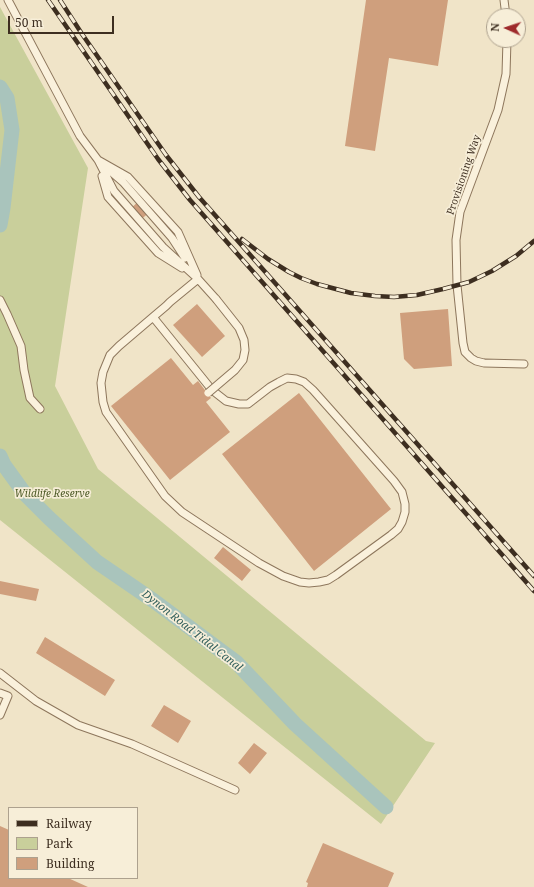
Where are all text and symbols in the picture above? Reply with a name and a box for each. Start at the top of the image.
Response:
scale bar [10,8,116,34]
north arrow [486,8,526,48]
text: 50 m [15,14,43,31]
text: N [487,23,502,32]
street label: Provisioning Way [445,133,483,217]
park label: Wildlife Reserve [14,488,90,500]
water label: Dynon Road Tidal Canal [139,588,245,674]
legend [8,807,138,879]
text: Railway [46,815,92,832]
text: Park [46,835,73,852]
text: Building [46,855,94,872]

